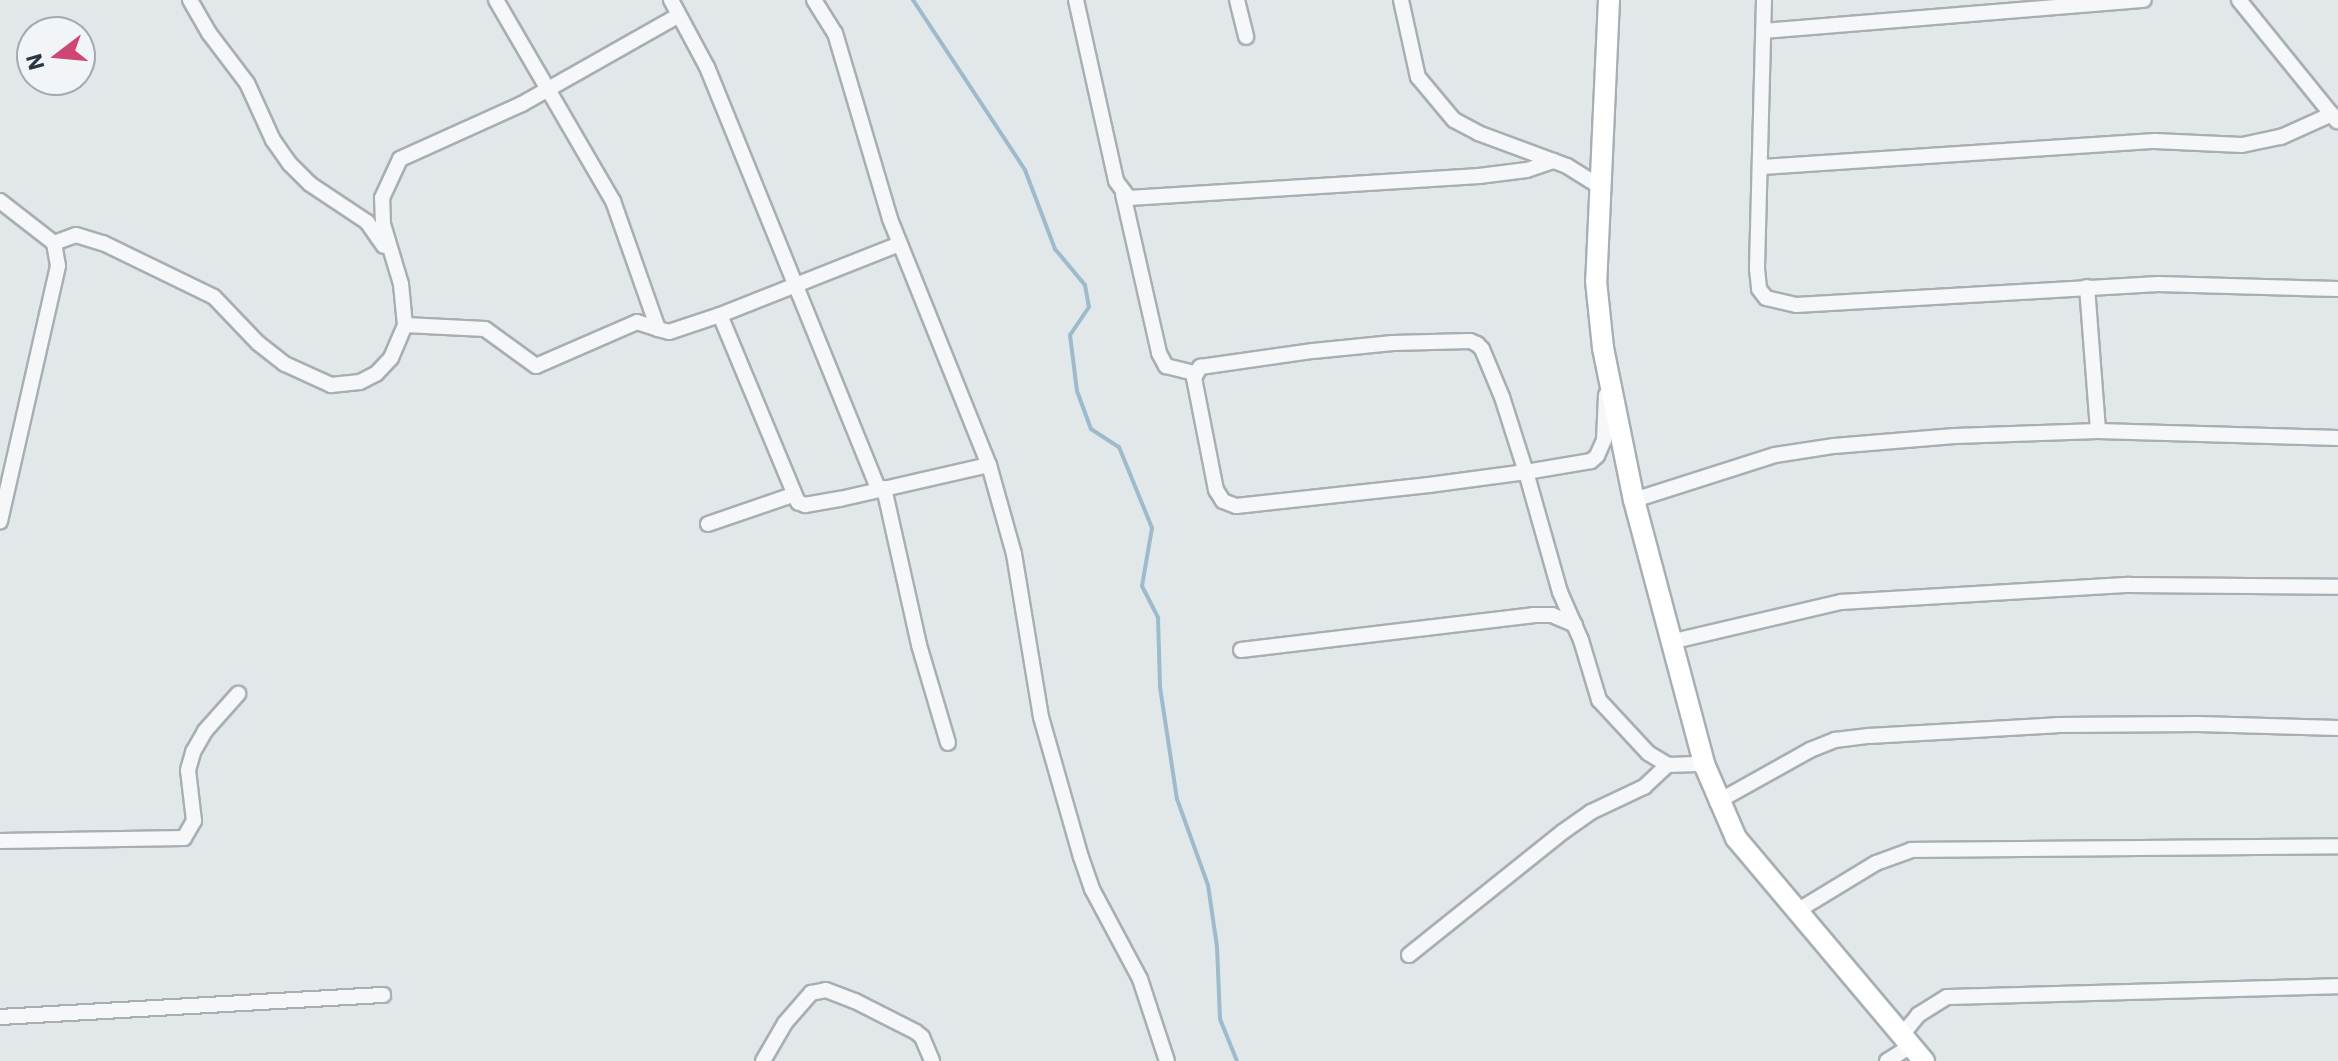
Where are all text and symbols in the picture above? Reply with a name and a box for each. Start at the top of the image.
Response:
north arrow [16,16,96,96]
text: N [18,51,51,74]

